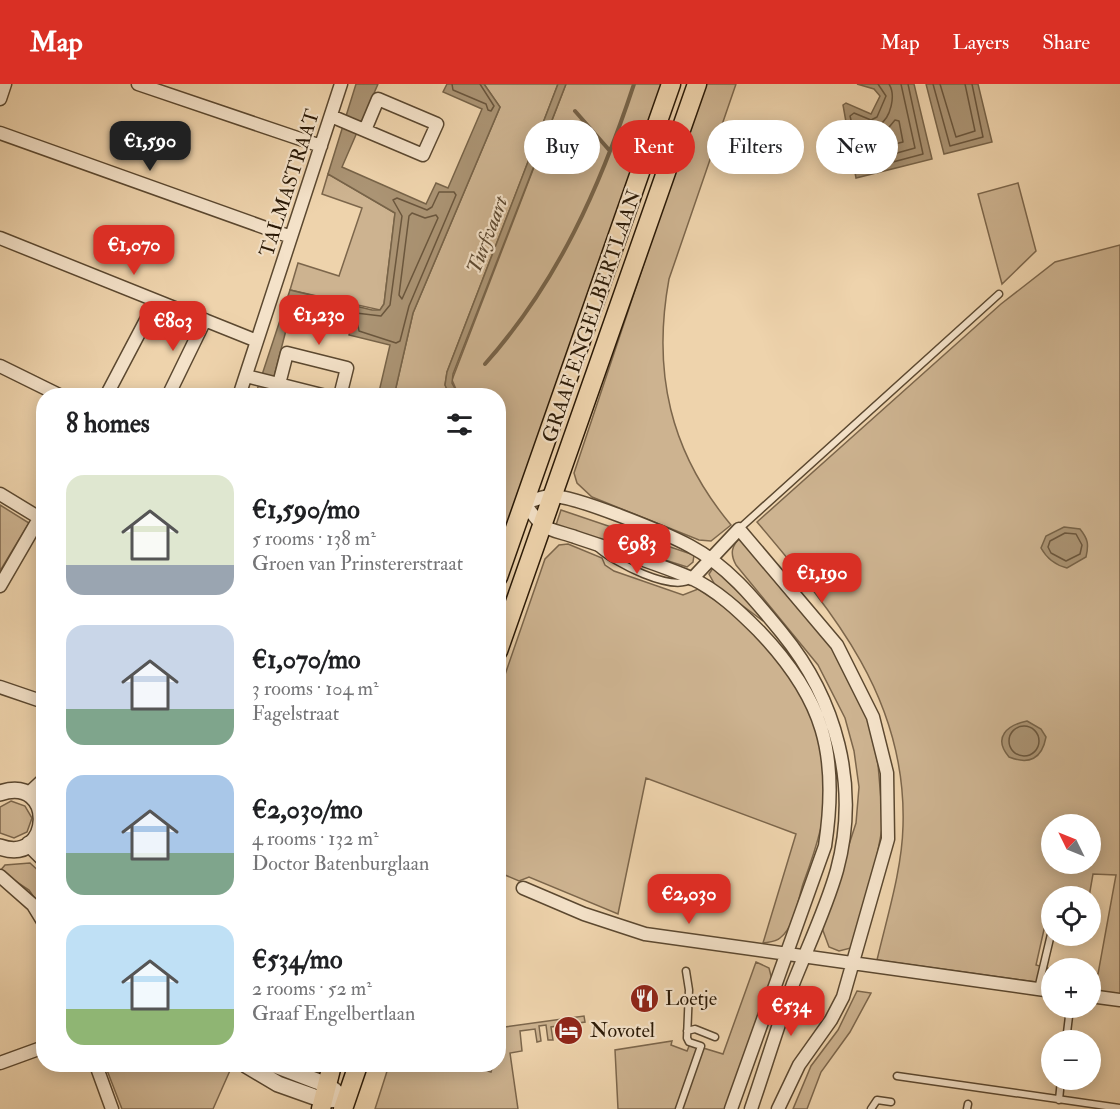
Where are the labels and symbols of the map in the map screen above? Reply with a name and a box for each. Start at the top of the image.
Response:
street label: TALMASTRAAT [254,106,325,260]
pin: €1,590 [101,121,199,172]
street label: GRAAF ENGELBERTLAAN [536,187,647,446]
water label: Turfvaart [460,192,515,278]
pin: €1,070 [85,225,183,276]
pin: €1,230 [270,295,368,346]
pin: €803 [137,301,209,352]
pin: €983 [601,524,673,575]
pin: €1,190 [773,553,871,604]
north arrow [1041,814,1101,874]
pin: €2,030 [640,874,738,925]
restaurant icon: Loetje [628,982,660,1014]
place label: Loetje [665,986,717,1011]
pin: €534 [755,986,827,1037]
hotel icon: Novotel [553,1014,585,1046]
place label: Novotel [590,1018,655,1043]

